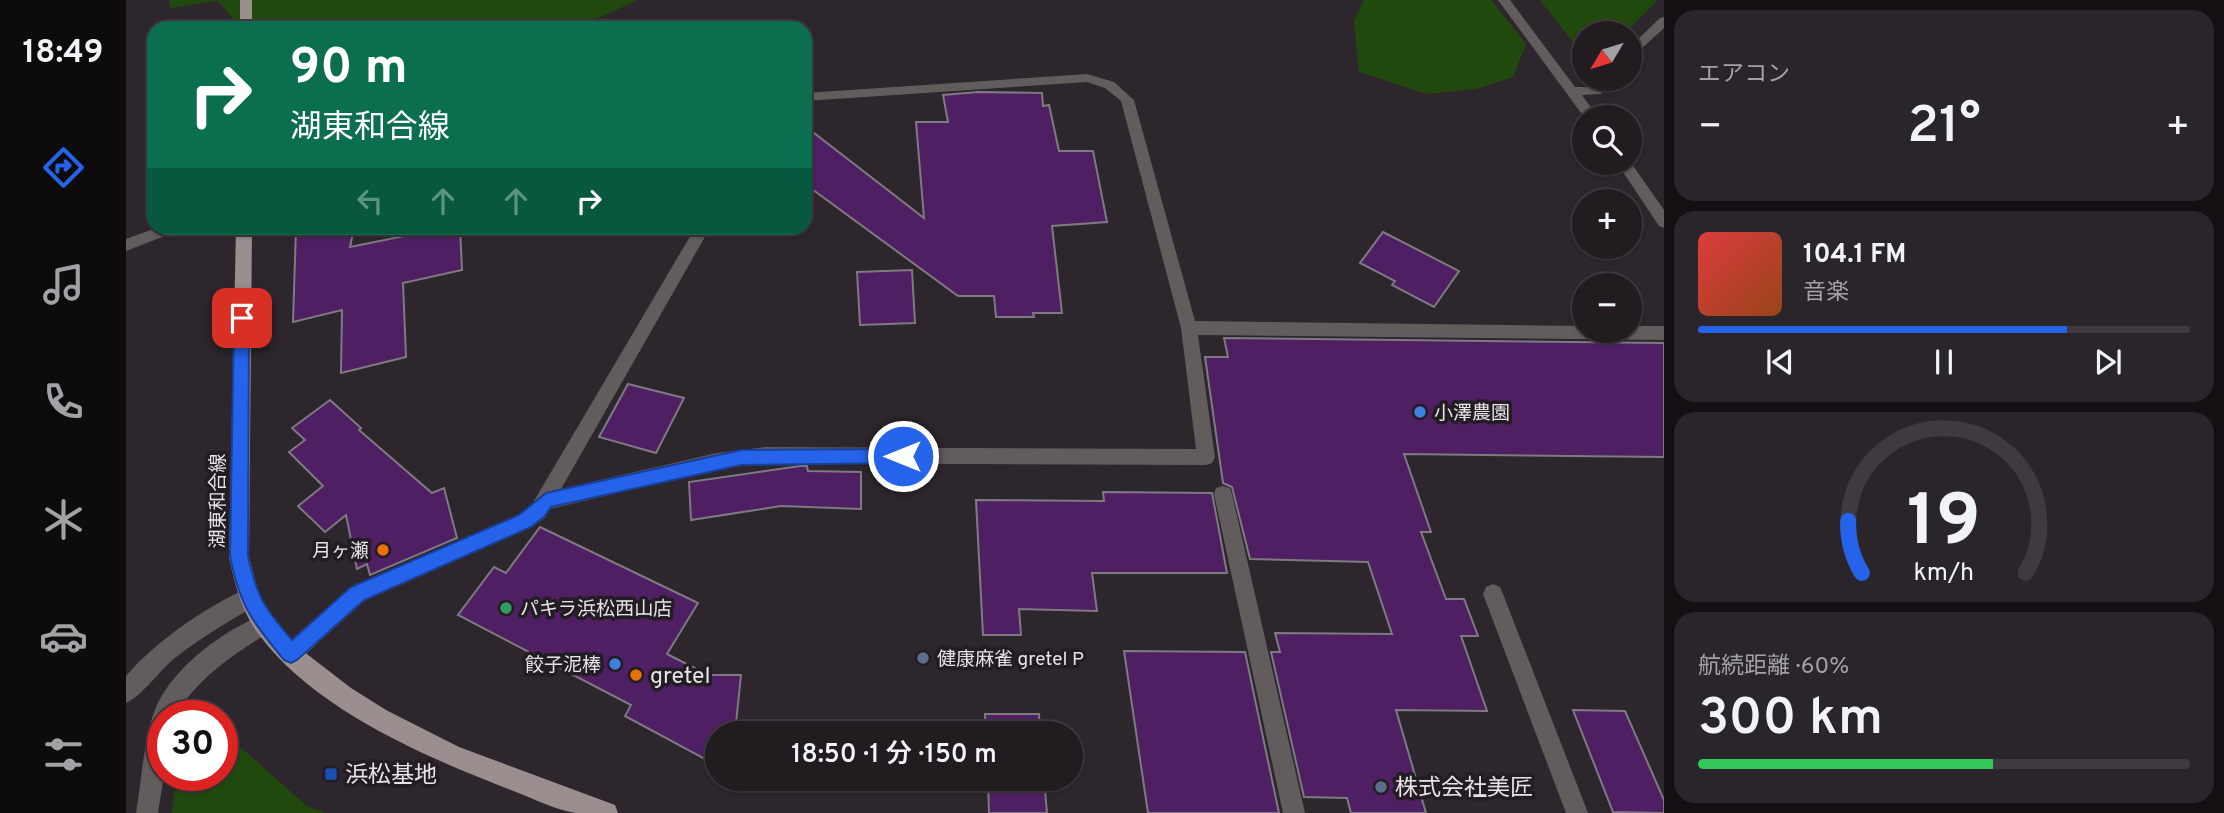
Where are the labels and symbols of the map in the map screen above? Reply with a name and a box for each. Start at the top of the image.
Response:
north arrow [1572,21,1642,91]
pin [212,288,272,348]
place label: 小澤農園 [1434,402,1510,426]
marker: 小澤農園 [1412,404,1428,420]
position arrow [866,419,940,493]
street label: 湖東和合線 [207,453,231,549]
place label: 月ヶ瀬 [312,540,369,564]
marker: 月ヶ瀬 [375,542,391,558]
place label: パキラ浜松西山店 [520,598,672,622]
marker: パキラ浜松西山店 [498,600,514,616]
place label: 健康麻雀 gretel P [937,648,1084,672]
marker: 健康麻雀 gretel P [915,650,931,666]
place label: 餃子泥棒 [525,654,601,678]
marker: 餃子泥棒 [607,656,623,672]
place label: gretel [650,663,711,692]
marker: gretel [628,667,644,683]
speed limit sign: 30 [147,700,238,791]
place label: 浜松基地 [345,762,437,791]
marker: 浜松基地 [323,766,339,782]
place label: 株式会社美匠 [1395,775,1533,804]
marker: 株式会社美匠 [1373,779,1389,795]

